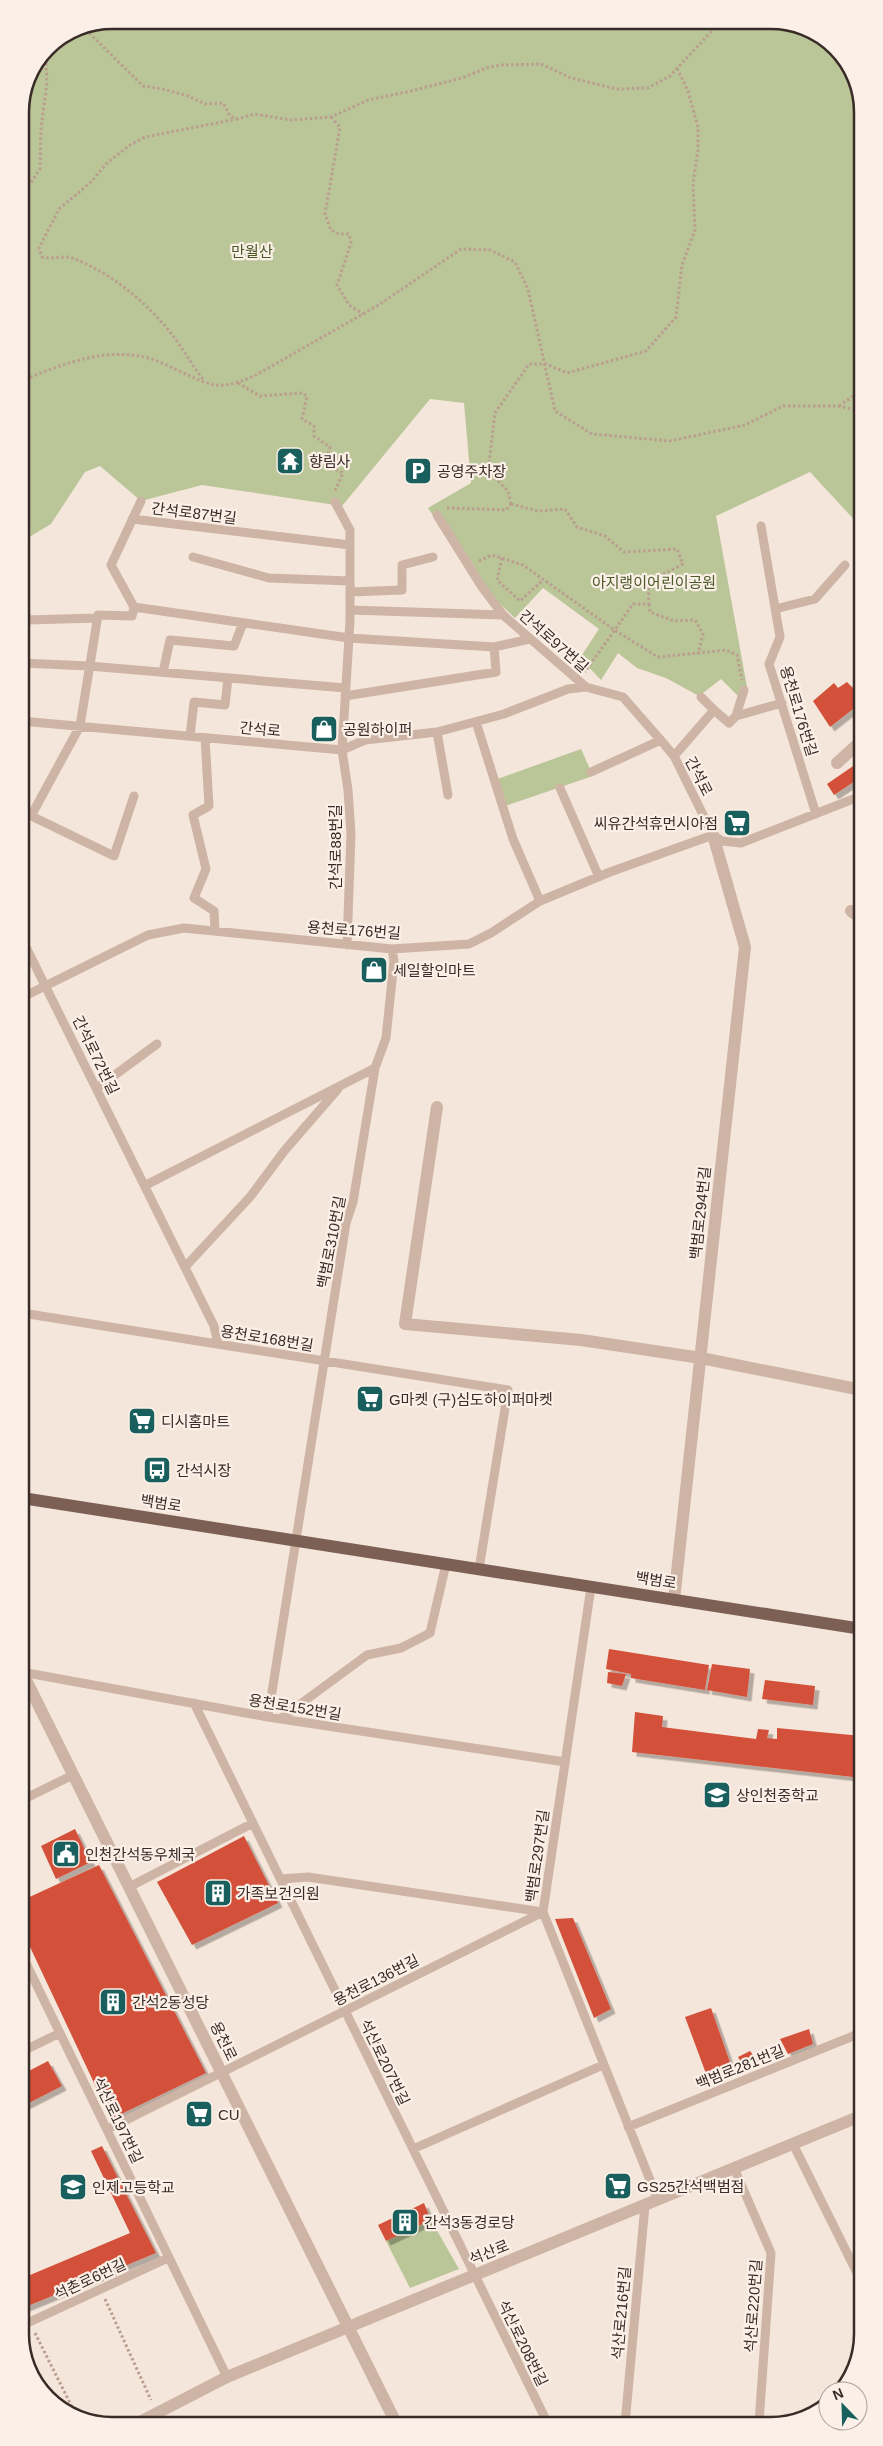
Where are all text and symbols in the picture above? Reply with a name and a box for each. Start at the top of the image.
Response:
park label: 만월산 [231,243,273,260]
temple icon: 향림사 [275,446,305,476]
place label: 향림사 [309,453,351,470]
parking icon: 공영주차장 [403,456,433,486]
place label: 공영주차장 [437,463,506,480]
street label: 간석로87번길 [150,499,238,527]
park label: 아지랭이어린이공원 [592,574,716,591]
street label: 간석로97번길 [516,606,592,676]
street label: 용천로176번길 [777,664,821,758]
shop icon: 공원하이퍼 [309,714,339,744]
street label: 간석로 [239,719,281,739]
place label: 공원하이퍼 [343,721,412,738]
street label: 간석로 [682,754,716,798]
street label: 간석로88번길 [327,804,344,890]
supermarket icon: 씨유간석휴먼시아점 [722,808,752,838]
place label: 씨유간석휴먼시아점 [594,815,718,832]
street label: 용천로176번길 [307,918,401,942]
shop icon: 세일할인마트 [359,955,389,985]
place label: 세일할인마트 [393,962,476,979]
street label: 간석로72번길 [70,1013,122,1097]
street label: 백범로294번길 [687,1165,713,1261]
street label: 백범로310번길 [314,1194,348,1290]
street label: 용천로168번길 [219,1322,315,1354]
supermarket icon: G마켓 (구)심도하이퍼마켓 [355,1384,385,1414]
place label: G마켓 (구)심도하이퍼마켓 [389,1391,553,1408]
supermarket icon: 디시홈마트 [127,1406,157,1436]
place label: 디시홈마트 [161,1413,230,1430]
bus stop icon: 간석시장 [142,1455,172,1485]
place label: 간석시장 [176,1462,231,1479]
street label: 백범로 [139,1491,183,1515]
street label: 백범로 [634,1568,678,1592]
street label: 용천로152번길 [247,1691,343,1723]
school or university icon: 상인천중학교 [702,1780,732,1810]
place label: 상인천중학교 [736,1787,819,1804]
street label: 백범로297번길 [522,1808,552,1904]
public building icon: 인천간석동우체국 [51,1839,81,1869]
place label: 인천간석동우체국 [85,1846,195,1863]
building icon: 가족보건의원 [203,1878,233,1908]
place label: 가족보건의원 [237,1885,320,1902]
street label: 용천로136번길 [330,1951,422,2009]
building icon: 간석2동성당 [98,1987,128,2017]
place label: 간석2동성당 [132,1994,210,2011]
street label: 석산로207번길 [357,2016,413,2108]
street label: 용천로 [207,2019,241,2063]
street label: 백범로281번길 [693,2042,787,2092]
street label: 석산로197번길 [90,2074,146,2166]
supermarket icon: CU [184,2099,214,2129]
place label: CU [218,2106,240,2123]
supermarket icon: GS25간석백범점 [603,2171,633,2201]
school or university icon: 인제고등학교 [58,2172,88,2202]
place label: GS25간석백범점 [637,2178,744,2195]
place label: 인제고등학교 [92,2179,175,2196]
building icon: 간석3동경로당 [390,2207,420,2237]
place label: 간석3동경로당 [424,2214,515,2231]
street label: 석산로 [467,2236,511,2268]
street label: 석촌로6번길 [51,2255,129,2303]
street label: 석산로220번길 [741,2259,765,2353]
street label: 석산로216번길 [608,2265,634,2361]
street label: 석산로208번길 [495,2297,551,2389]
north arrow [818,2381,868,2431]
text: N [830,2385,846,2403]

